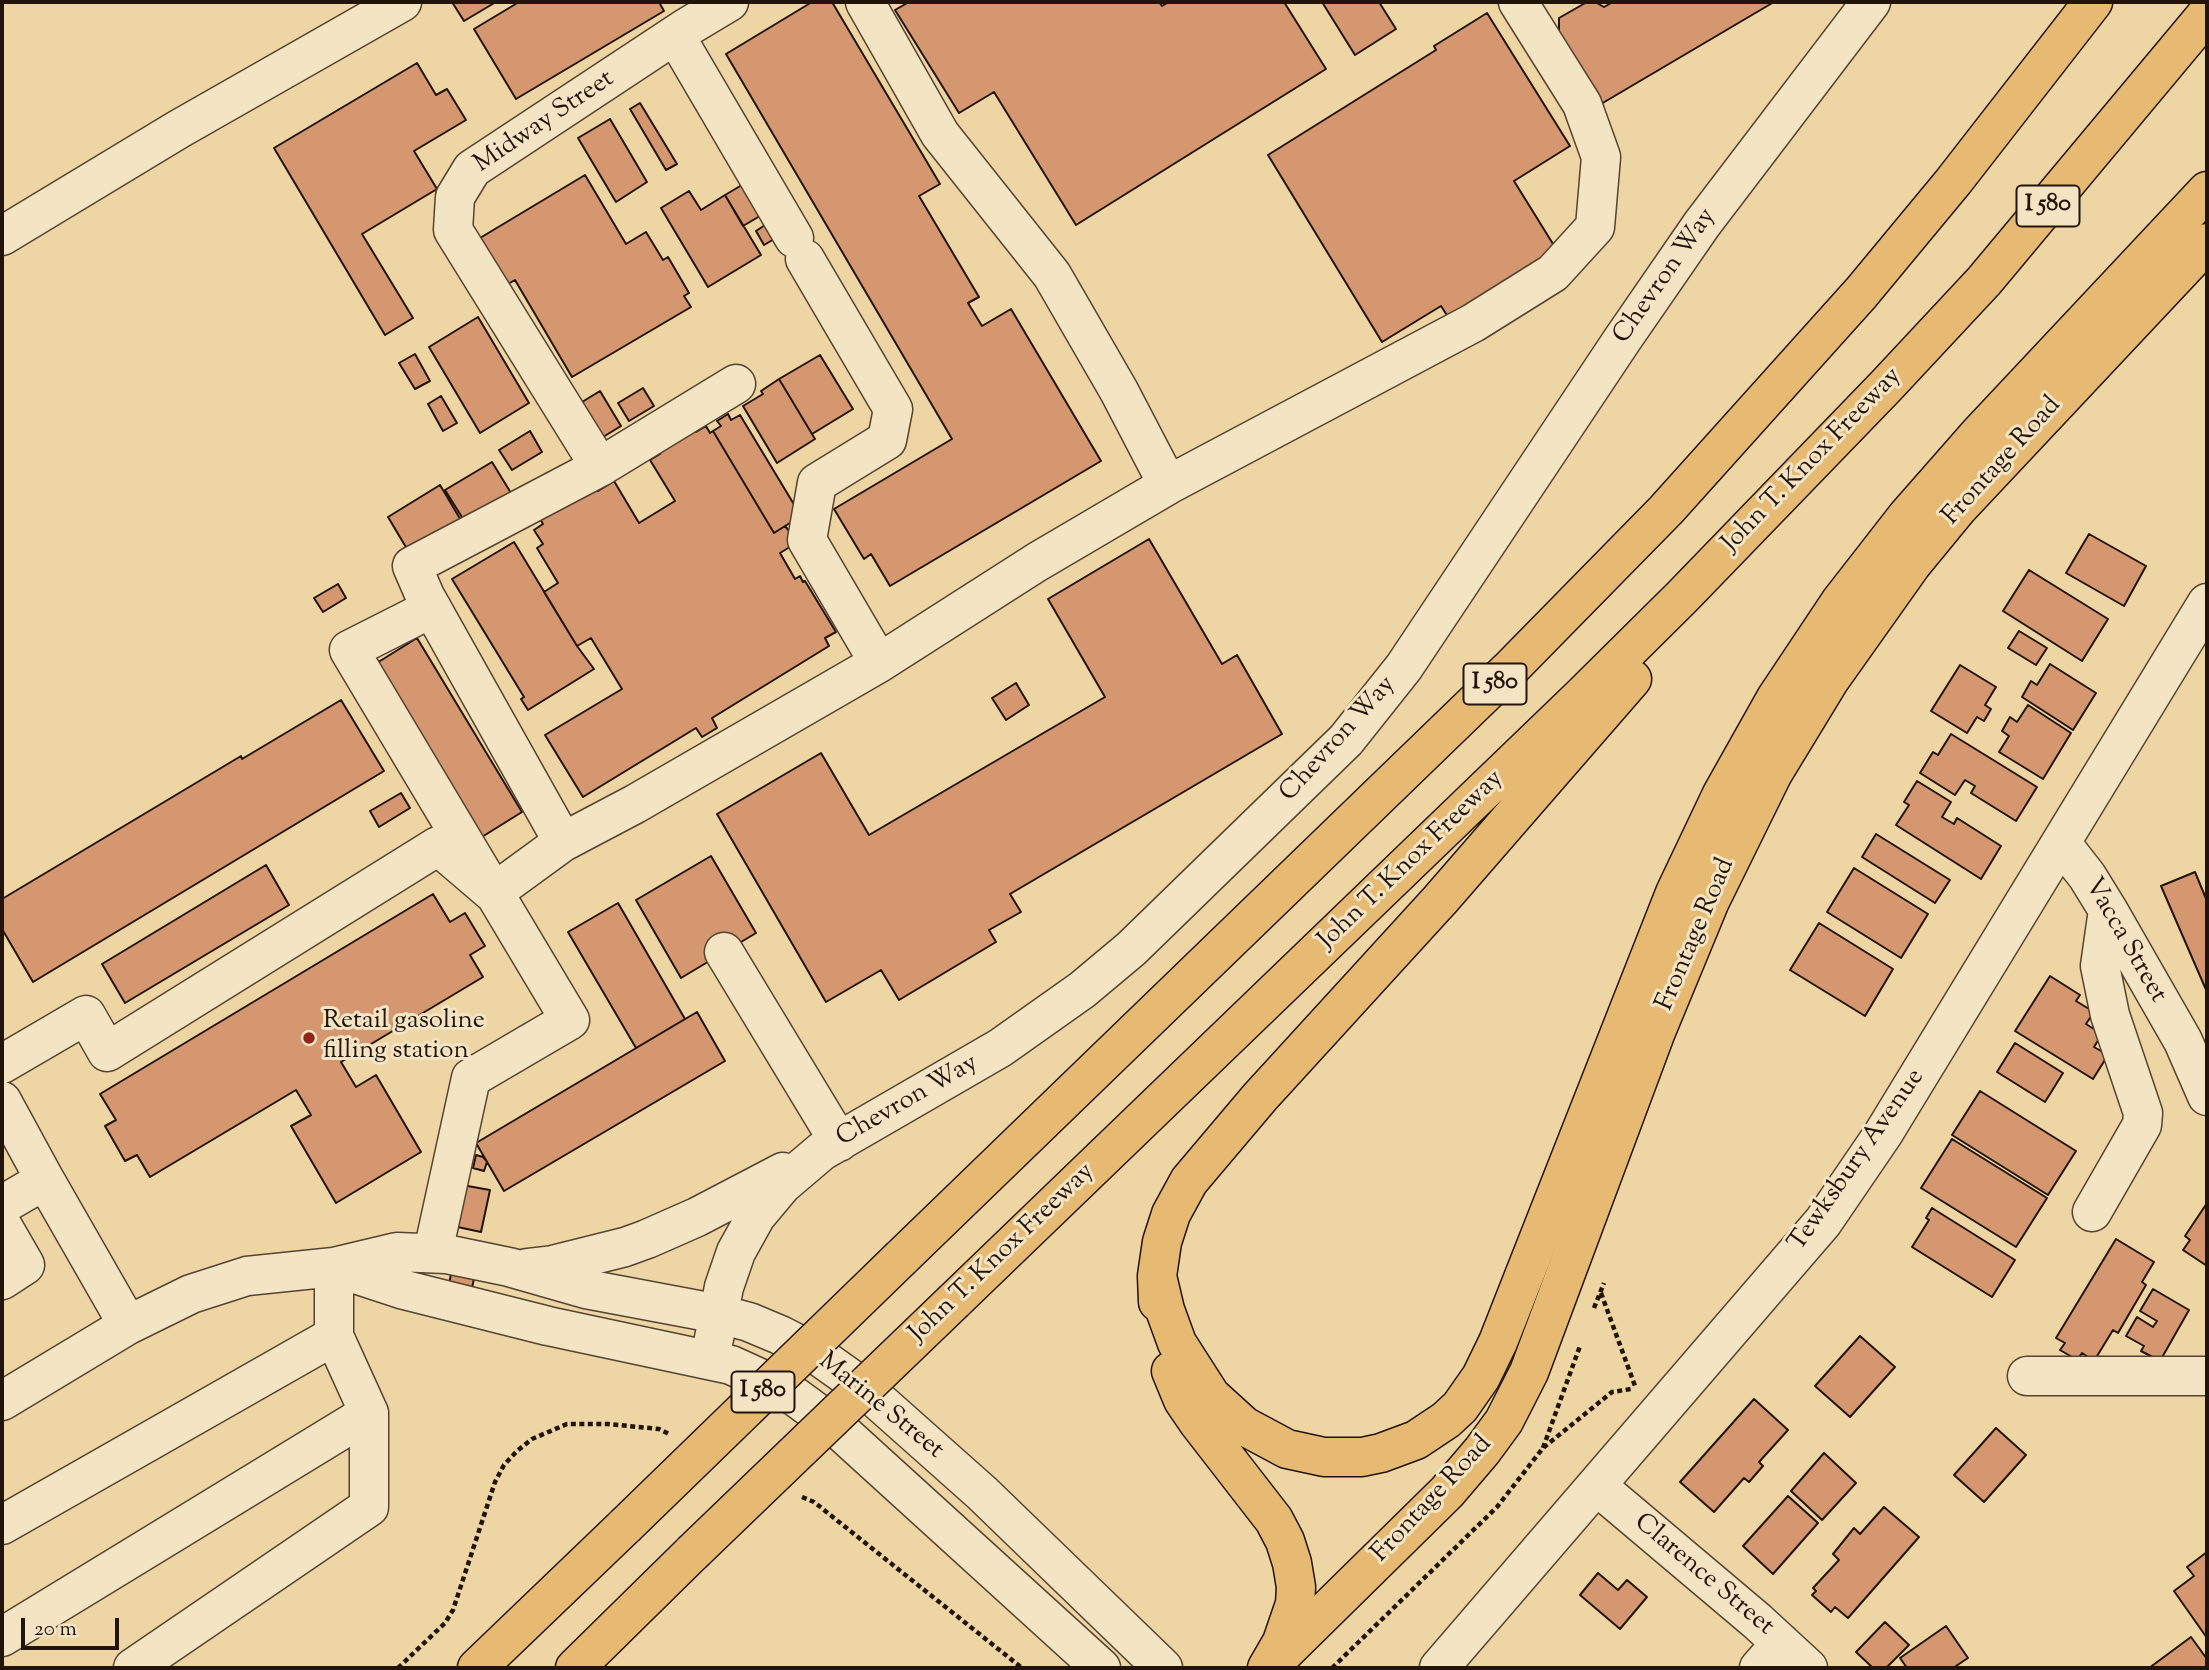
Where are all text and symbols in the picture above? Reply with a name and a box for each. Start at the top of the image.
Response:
street label: Midway Street [469,65,621,181]
road number: I 580 [2016,186,2080,226]
street label: Chevron Way [1608,203,1724,351]
street label: John T. Knox Freeway [1717,362,1909,560]
street label: Frontage Road [1937,391,2069,533]
road number: I 580 [1464,664,1526,704]
street label: Chevron Way [1275,671,1403,809]
street label: John T. Knox Freeway [1313,765,1511,957]
street label: Frontage Road [1651,854,1743,1016]
street label: Vacca Street [2076,873,2172,1009]
place label: Retail gasoline filling station [323,1007,485,1068]
marker: Retail gasoline filling station [301,1030,317,1046]
street label: Chevron Way [832,1049,984,1155]
street label: Tewksbury Avenue [1783,1064,1933,1258]
street label: John T. Knox Freeway [904,1158,1102,1350]
street label: Marine Street [811,1347,949,1467]
road number: I 580 [732,1372,794,1412]
street label: Frontage Road [1366,1430,1500,1570]
street label: Clarence Street [1627,1508,1779,1644]
scale bar [24,1604,122,1648]
text: 20 m [34,1615,77,1645]

